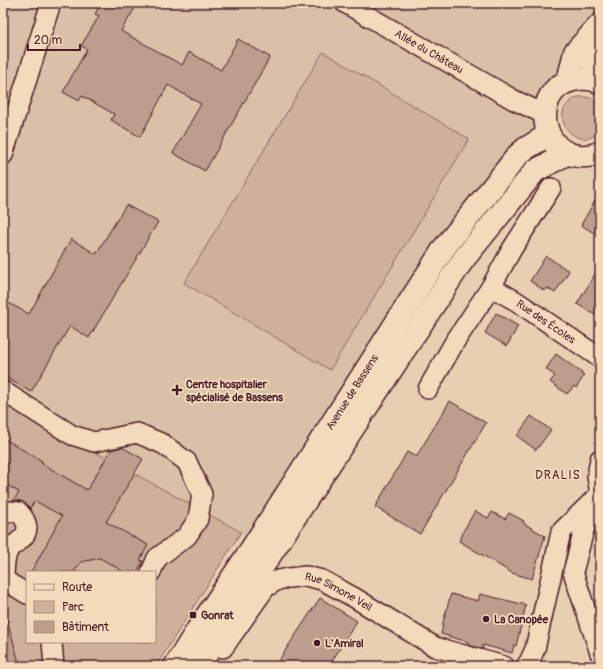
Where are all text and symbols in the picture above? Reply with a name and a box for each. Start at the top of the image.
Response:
scale bar [28,26,80,52]
street label: Allée du Château [392,27,465,76]
text: 20 m [34,33,63,48]
street label: Rue des Écoles [514,297,578,347]
street label: Avenue de Bassens [323,352,381,432]
place label: Centre hospitalier spécialisé de Bassens [186,378,283,404]
marker: Centre hospitalier spécialisé de Bassens [171,384,183,396]
district label: DRALIS [535,468,581,483]
street label: Rue Simone Veil [303,570,374,614]
legend [26,571,156,643]
text: Route [62,580,92,595]
text: Parc [62,600,84,615]
place label: Gonrat [201,609,234,622]
marker: Gonrat [188,610,198,620]
place label: La Canopée [494,613,549,626]
marker: La Canopée [481,614,491,624]
text: Bâtiment [62,620,109,635]
place label: L'Amiral [325,637,364,650]
marker: L'Amiral [312,638,322,648]

